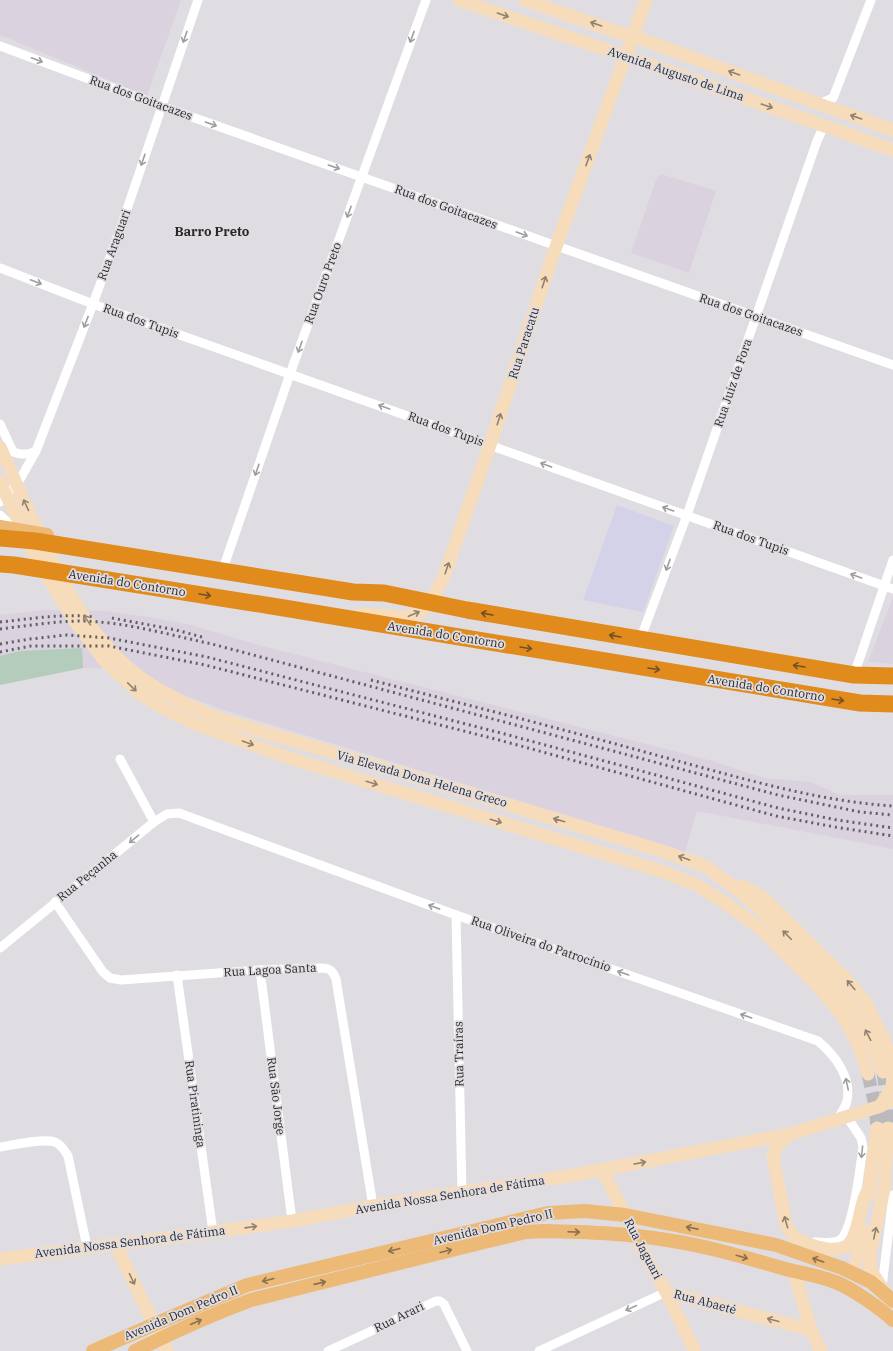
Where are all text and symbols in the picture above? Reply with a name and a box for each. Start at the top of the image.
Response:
one-way arrow [496,12,509,19]
one-way arrow [590,20,602,28]
one-way arrow [181,30,188,43]
one-way arrow [408,30,416,42]
street label: Avenida Augusto de Lima [606,43,747,104]
one-way arrow [30,56,42,64]
one-way arrow [728,69,740,77]
street label: Rua dos Goitacazes [88,72,195,123]
one-way arrow [761,103,773,111]
one-way arrow [850,113,863,120]
one-way arrow [205,120,217,128]
one-way arrow [139,153,146,166]
one-way arrow [584,154,592,166]
one-way arrow [327,163,339,171]
street label: Rua dos Goitacazes [393,181,500,232]
one-way arrow [345,205,353,217]
street label: Rua Araguari [94,207,133,282]
district label: Barro Preto [175,223,250,240]
one-way arrow [516,231,529,238]
street label: Rua Ouro Preto [301,240,344,326]
one-way arrow [541,276,548,289]
one-way arrow [30,279,42,287]
street label: Rua dos Goitacazes [697,290,805,339]
street label: Rua dos Tupis [101,300,181,341]
street label: Rua Paracatu [505,304,542,381]
one-way arrow [81,316,89,328]
street label: Rua Juiz de Fora [710,336,755,429]
one-way arrow [296,340,303,353]
one-way arrow [377,403,390,410]
street label: Rua dos Tupis [406,408,486,449]
one-way arrow [495,413,503,425]
one-way arrow [540,460,552,468]
one-way arrow [253,463,261,475]
one-way arrow [22,499,29,511]
one-way arrow [662,504,674,512]
street label: Rua dos Tupis [711,517,791,558]
one-way arrow [664,559,672,571]
one-way arrow [444,563,452,575]
street label: Avenida do Contorno [67,566,187,599]
one-way arrow [850,572,863,579]
one-way arrow [198,591,211,599]
one-way arrow [408,610,420,617]
one-way arrow [481,610,494,618]
one-way arrow [83,614,91,625]
street label: Avenida do Contorno [386,618,506,651]
one-way arrow [609,631,622,639]
one-way arrow [519,644,532,652]
one-way arrow [793,662,806,670]
one-way arrow [647,666,660,674]
street label: Avenida do Contorno [706,671,826,704]
one-way arrow [127,682,137,691]
one-way arrow [831,696,844,704]
one-way arrow [241,740,253,748]
street label: Via Elevada Dona Helena Greco [335,747,509,810]
one-way arrow [365,780,378,787]
one-way arrow [553,816,566,823]
one-way arrow [489,818,502,825]
one-way arrow [128,834,139,843]
street label: Rua Peçanha [54,847,120,904]
one-way arrow [678,854,690,862]
one-way arrow [429,902,441,910]
street label: Rua Oliveira do Patrocínio [469,912,613,975]
one-way arrow [782,930,791,940]
street label: Rua Lagoa Santa [223,960,317,979]
one-way arrow [617,968,629,976]
one-way arrow [846,980,855,990]
one-way arrow [740,1011,752,1019]
street label: Rua Traíras [450,1021,467,1087]
one-way arrow [864,1030,872,1042]
street label: Rua São Jorge [264,1056,289,1136]
street label: Rua Piratininga [182,1059,209,1149]
one-way arrow [842,1078,850,1091]
one-way arrow [858,1145,865,1158]
one-way arrow [633,1158,646,1166]
street label: Avenida Nossa Senhora de Fátima [354,1172,546,1217]
street label: Avenida Dom Pedro II [432,1205,554,1248]
street label: Rua Jaguari [621,1216,666,1282]
one-way arrow [782,1216,789,1229]
street label: Avenida Nossa Senhora de Fátima [34,1222,226,1261]
one-way arrow [244,1223,257,1231]
one-way arrow [686,1224,699,1232]
one-way arrow [871,1227,879,1240]
one-way arrow [567,1228,580,1236]
one-way arrow [388,1246,401,1254]
one-way arrow [439,1247,452,1255]
one-way arrow [736,1254,749,1261]
one-way arrow [812,1255,824,1263]
one-way arrow [129,1273,136,1285]
one-way arrow [262,1277,275,1285]
one-way arrow [313,1278,326,1286]
street label: Avenida Dom Pedro II [122,1282,240,1343]
street label: Rua Abaeté [672,1286,738,1317]
street label: Rua Arari [371,1298,427,1335]
one-way arrow [625,1305,637,1312]
one-way arrow [767,1316,780,1324]
one-way arrow [190,1318,202,1325]

